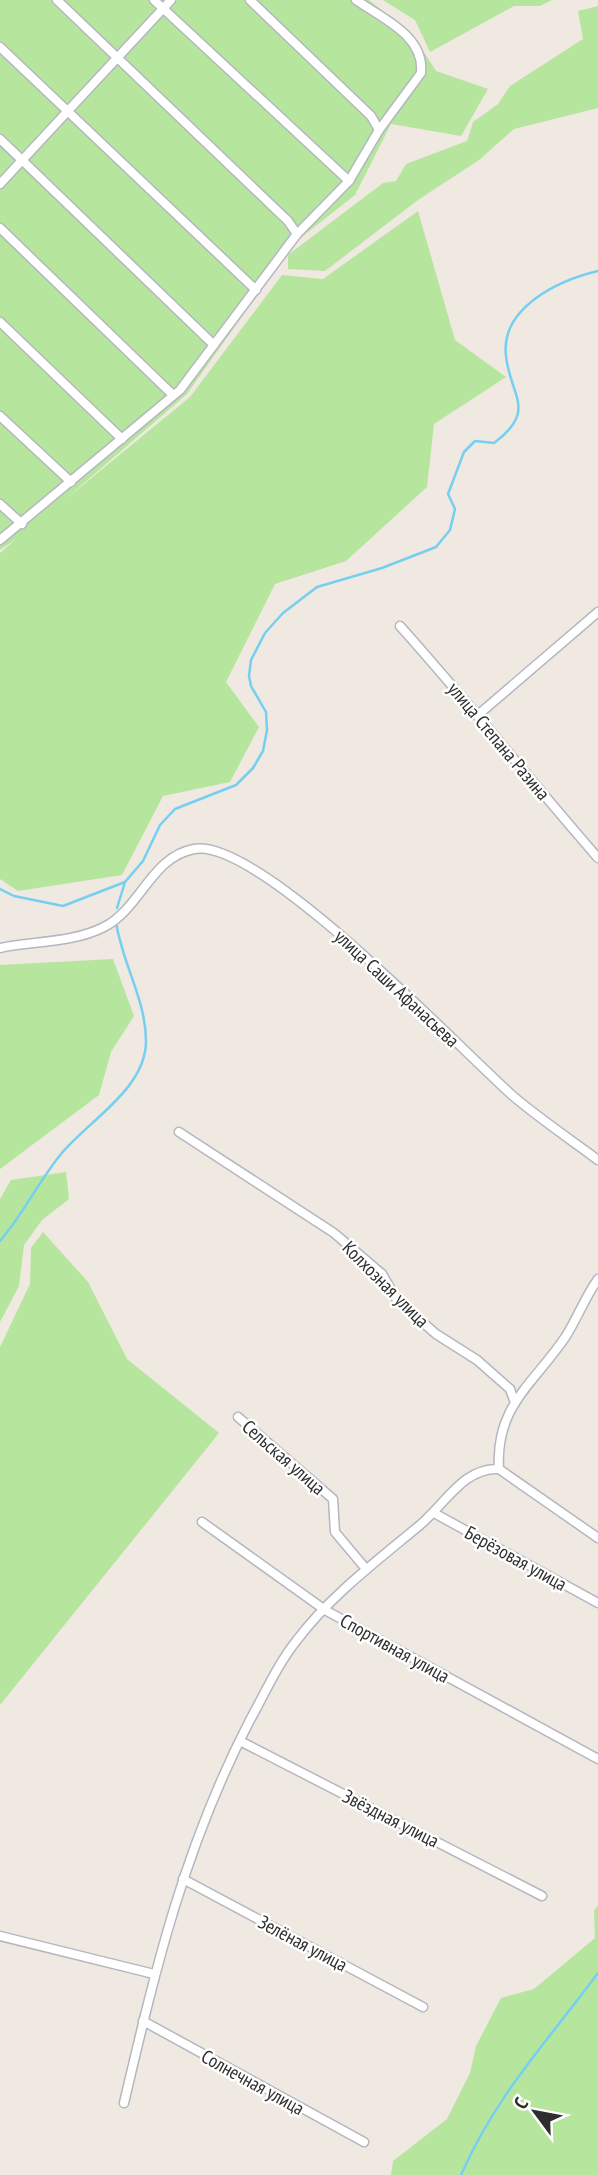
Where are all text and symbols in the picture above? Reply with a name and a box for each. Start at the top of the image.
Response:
street label: улица Степана Разина [443,677,555,805]
street label: улица Саши Афанасьева [330,924,464,1052]
street label: Колхозная улица [338,1236,434,1332]
street label: Сельская улица [237,1414,331,1500]
street label: Берёзовая улица [461,1520,571,1596]
street label: Спортивная улица [336,1608,454,1688]
street label: Звёздная улица [339,1784,443,1852]
street label: Зелёная улица [254,1910,352,1976]
street label: Солнечная улица [197,2044,309,2120]
north arrow [500,2077,570,2147]
text: С [508,2093,533,2113]

